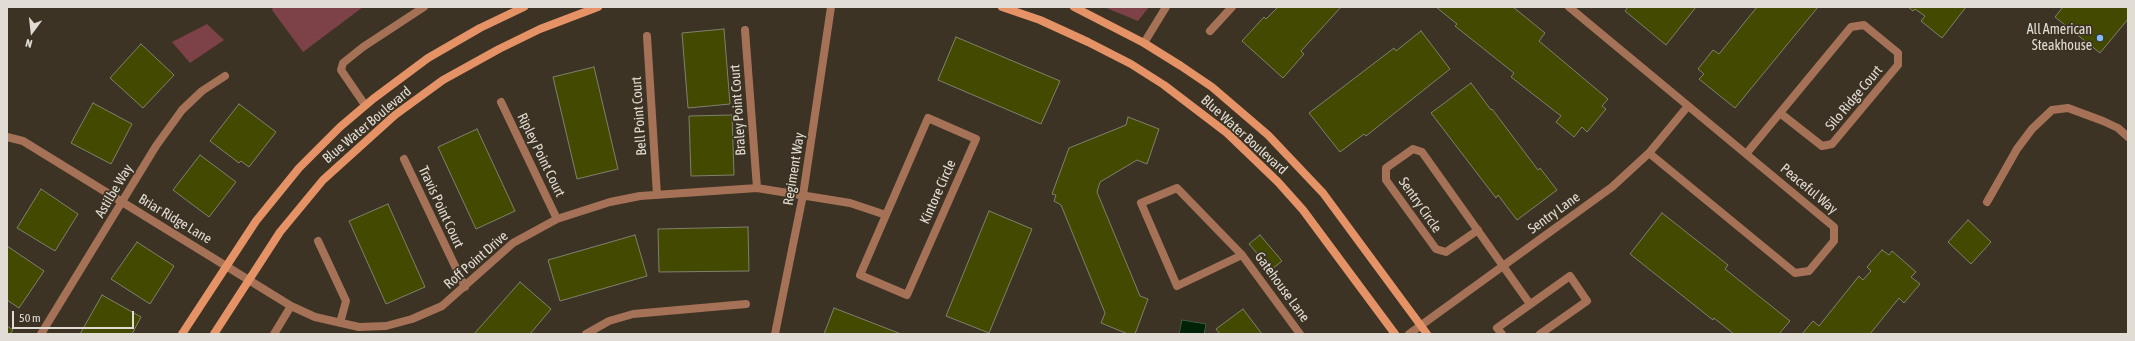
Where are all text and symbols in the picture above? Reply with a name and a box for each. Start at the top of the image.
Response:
north arrow [12,12,52,52]
place label: All American Steakhouse [2027,22,2092,54]
marker: All American Steakhouse [2095,33,2105,43]
text: N [24,37,34,50]
street label: Silo Ridge Court [1822,62,1886,134]
street label: Braley Point Court [726,64,750,156]
street label: Bell Point Court [628,76,650,156]
street label: Blue Water Boulevard [319,83,415,167]
street label: Blue Water Boulevard [1197,92,1291,178]
street label: Ripley Point Court [513,110,569,200]
street label: Regiment Way [780,131,808,207]
street label: Kintore Circle [916,157,960,227]
street label: Peaceful Way [1777,160,1841,218]
street label: Astilbe Way [91,161,137,221]
street label: Travis Point Court [415,163,467,251]
street label: Sentry Circle [1395,174,1445,236]
street label: Sentry Lane [1525,189,1583,237]
street label: Briar Ridge Lane [135,191,215,247]
street label: Roff Point Drive [440,228,512,292]
street label: Gatehouse Lane [1251,249,1313,325]
scale bar [14,303,136,329]
text: 50 m [19,311,41,325]

